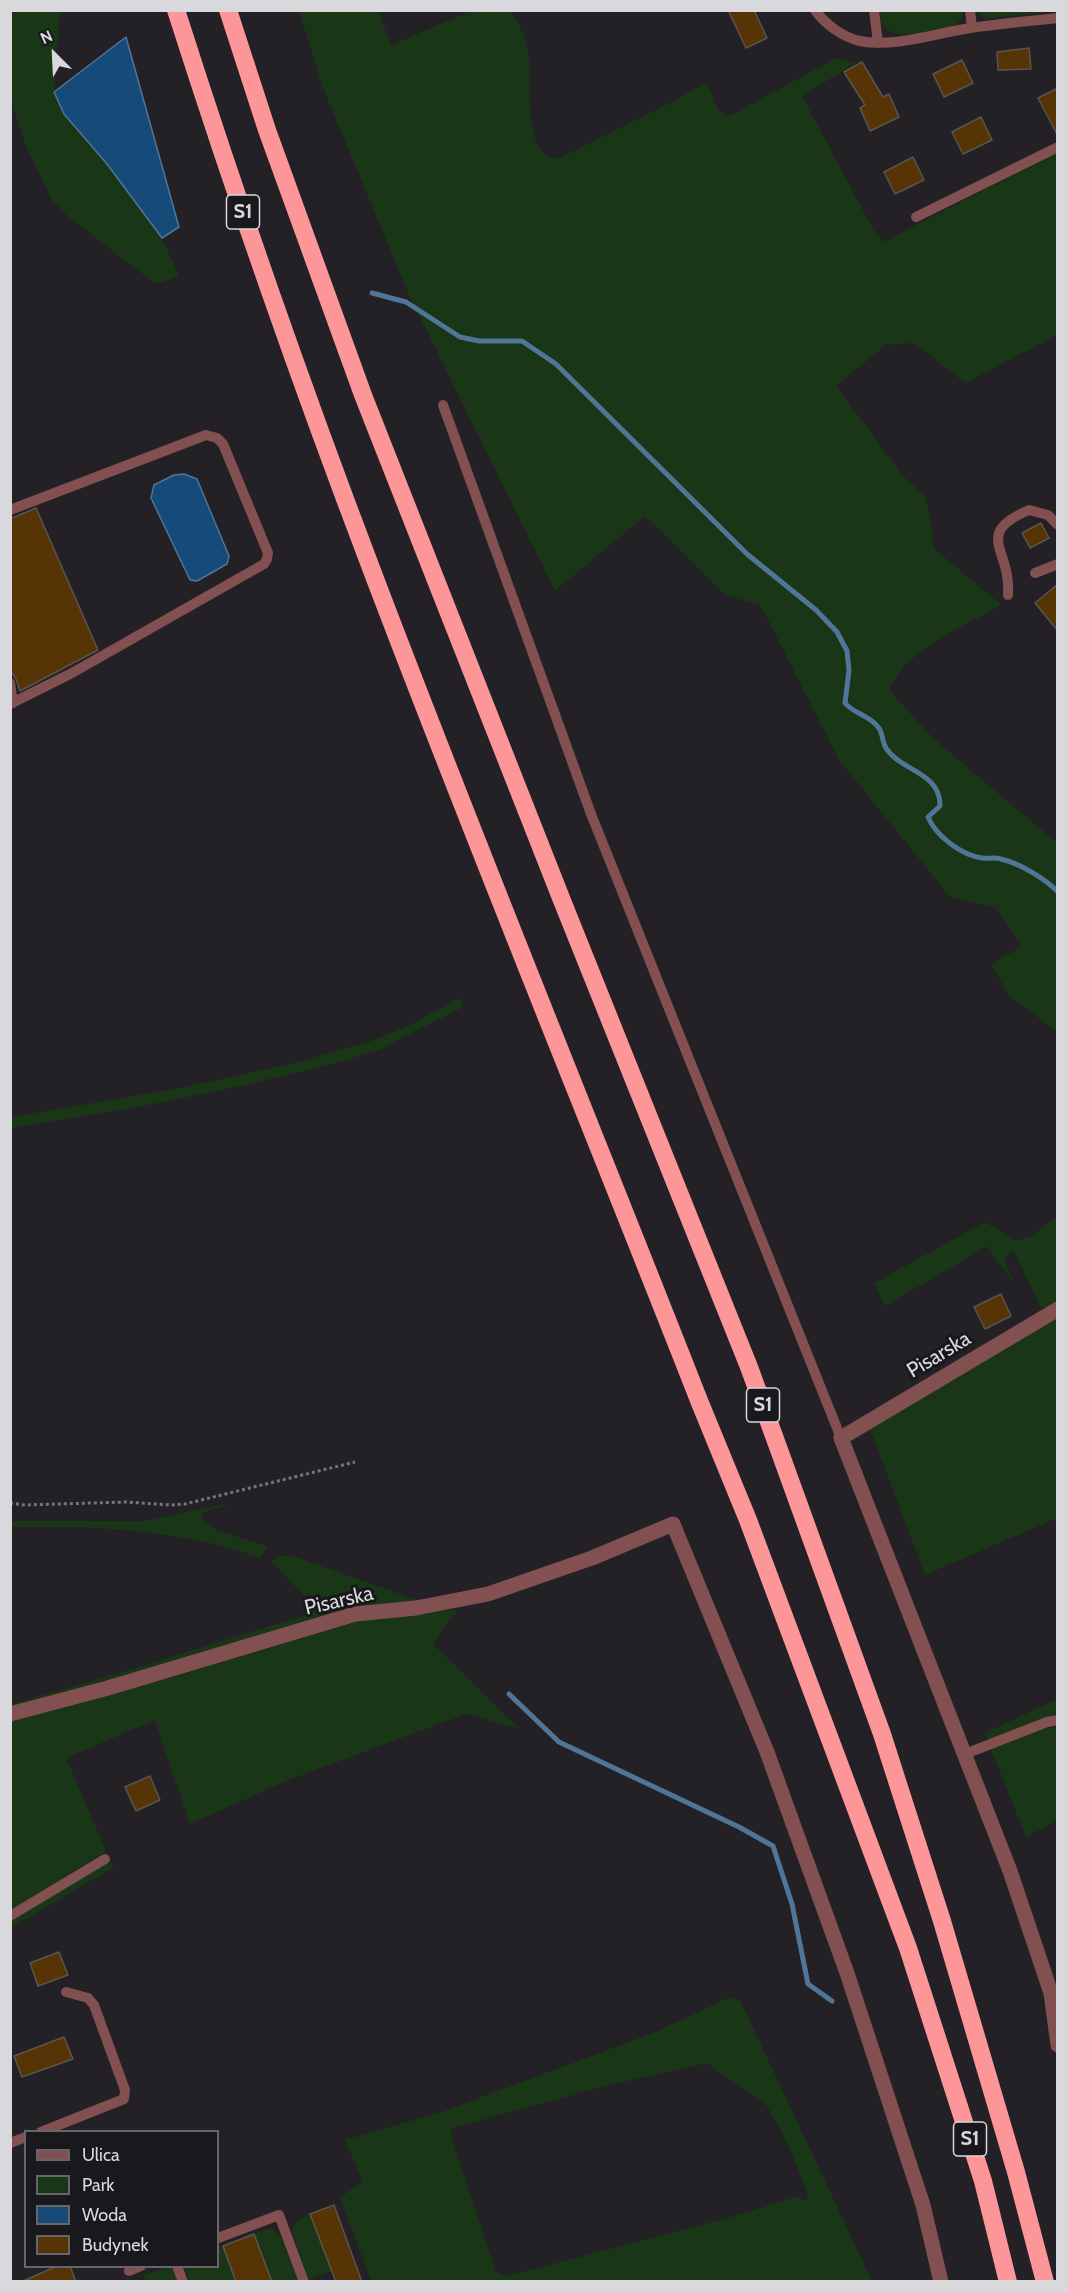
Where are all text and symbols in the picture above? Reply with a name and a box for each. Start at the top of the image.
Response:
north arrow [24,24,84,84]
text: N [37,26,56,48]
road number: S1 [226,195,260,229]
street label: Pisarska [903,1326,975,1384]
road number: S1 [746,1388,780,1422]
street label: Pisarska [302,1581,376,1621]
road number: S1 [954,2122,986,2156]
legend [24,2130,219,2268]
text: Ulica [82,2144,120,2166]
text: Park [82,2174,114,2196]
text: Woda [82,2204,127,2226]
text: Budynek [82,2234,149,2256]

